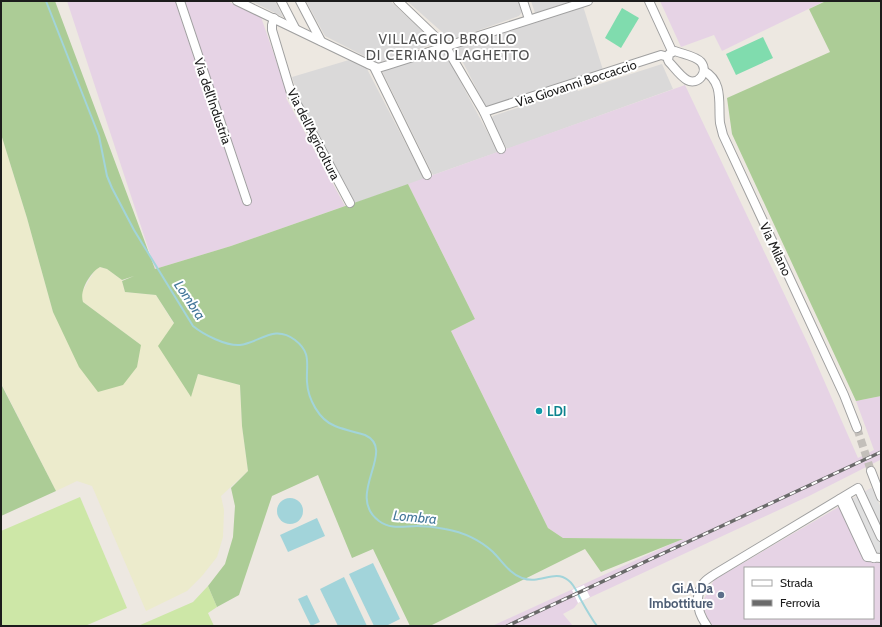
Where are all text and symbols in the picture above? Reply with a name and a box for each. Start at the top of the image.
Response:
district label: VILLAGGIO BROLLO DI CERIANO LAGHETTO [366,30,530,64]
street label: Via dell'Industria [191,56,235,147]
street label: Via Giovanni Boccaccio [514,56,638,110]
street label: Via dell'Agricoltura [284,86,344,183]
street label: Via Milano [757,220,795,278]
water label: Lombra [170,277,210,323]
place label: LDI [547,403,567,419]
marker: LDI [534,406,544,416]
water label: Lombra [392,506,438,528]
legend [744,567,874,619]
text: Strada [780,575,813,590]
place label: Gi.A.Da Imbottiture [649,580,714,611]
marker: Gi.A.Da Imbottiture [716,590,726,600]
text: Ferrovia [780,595,820,610]

